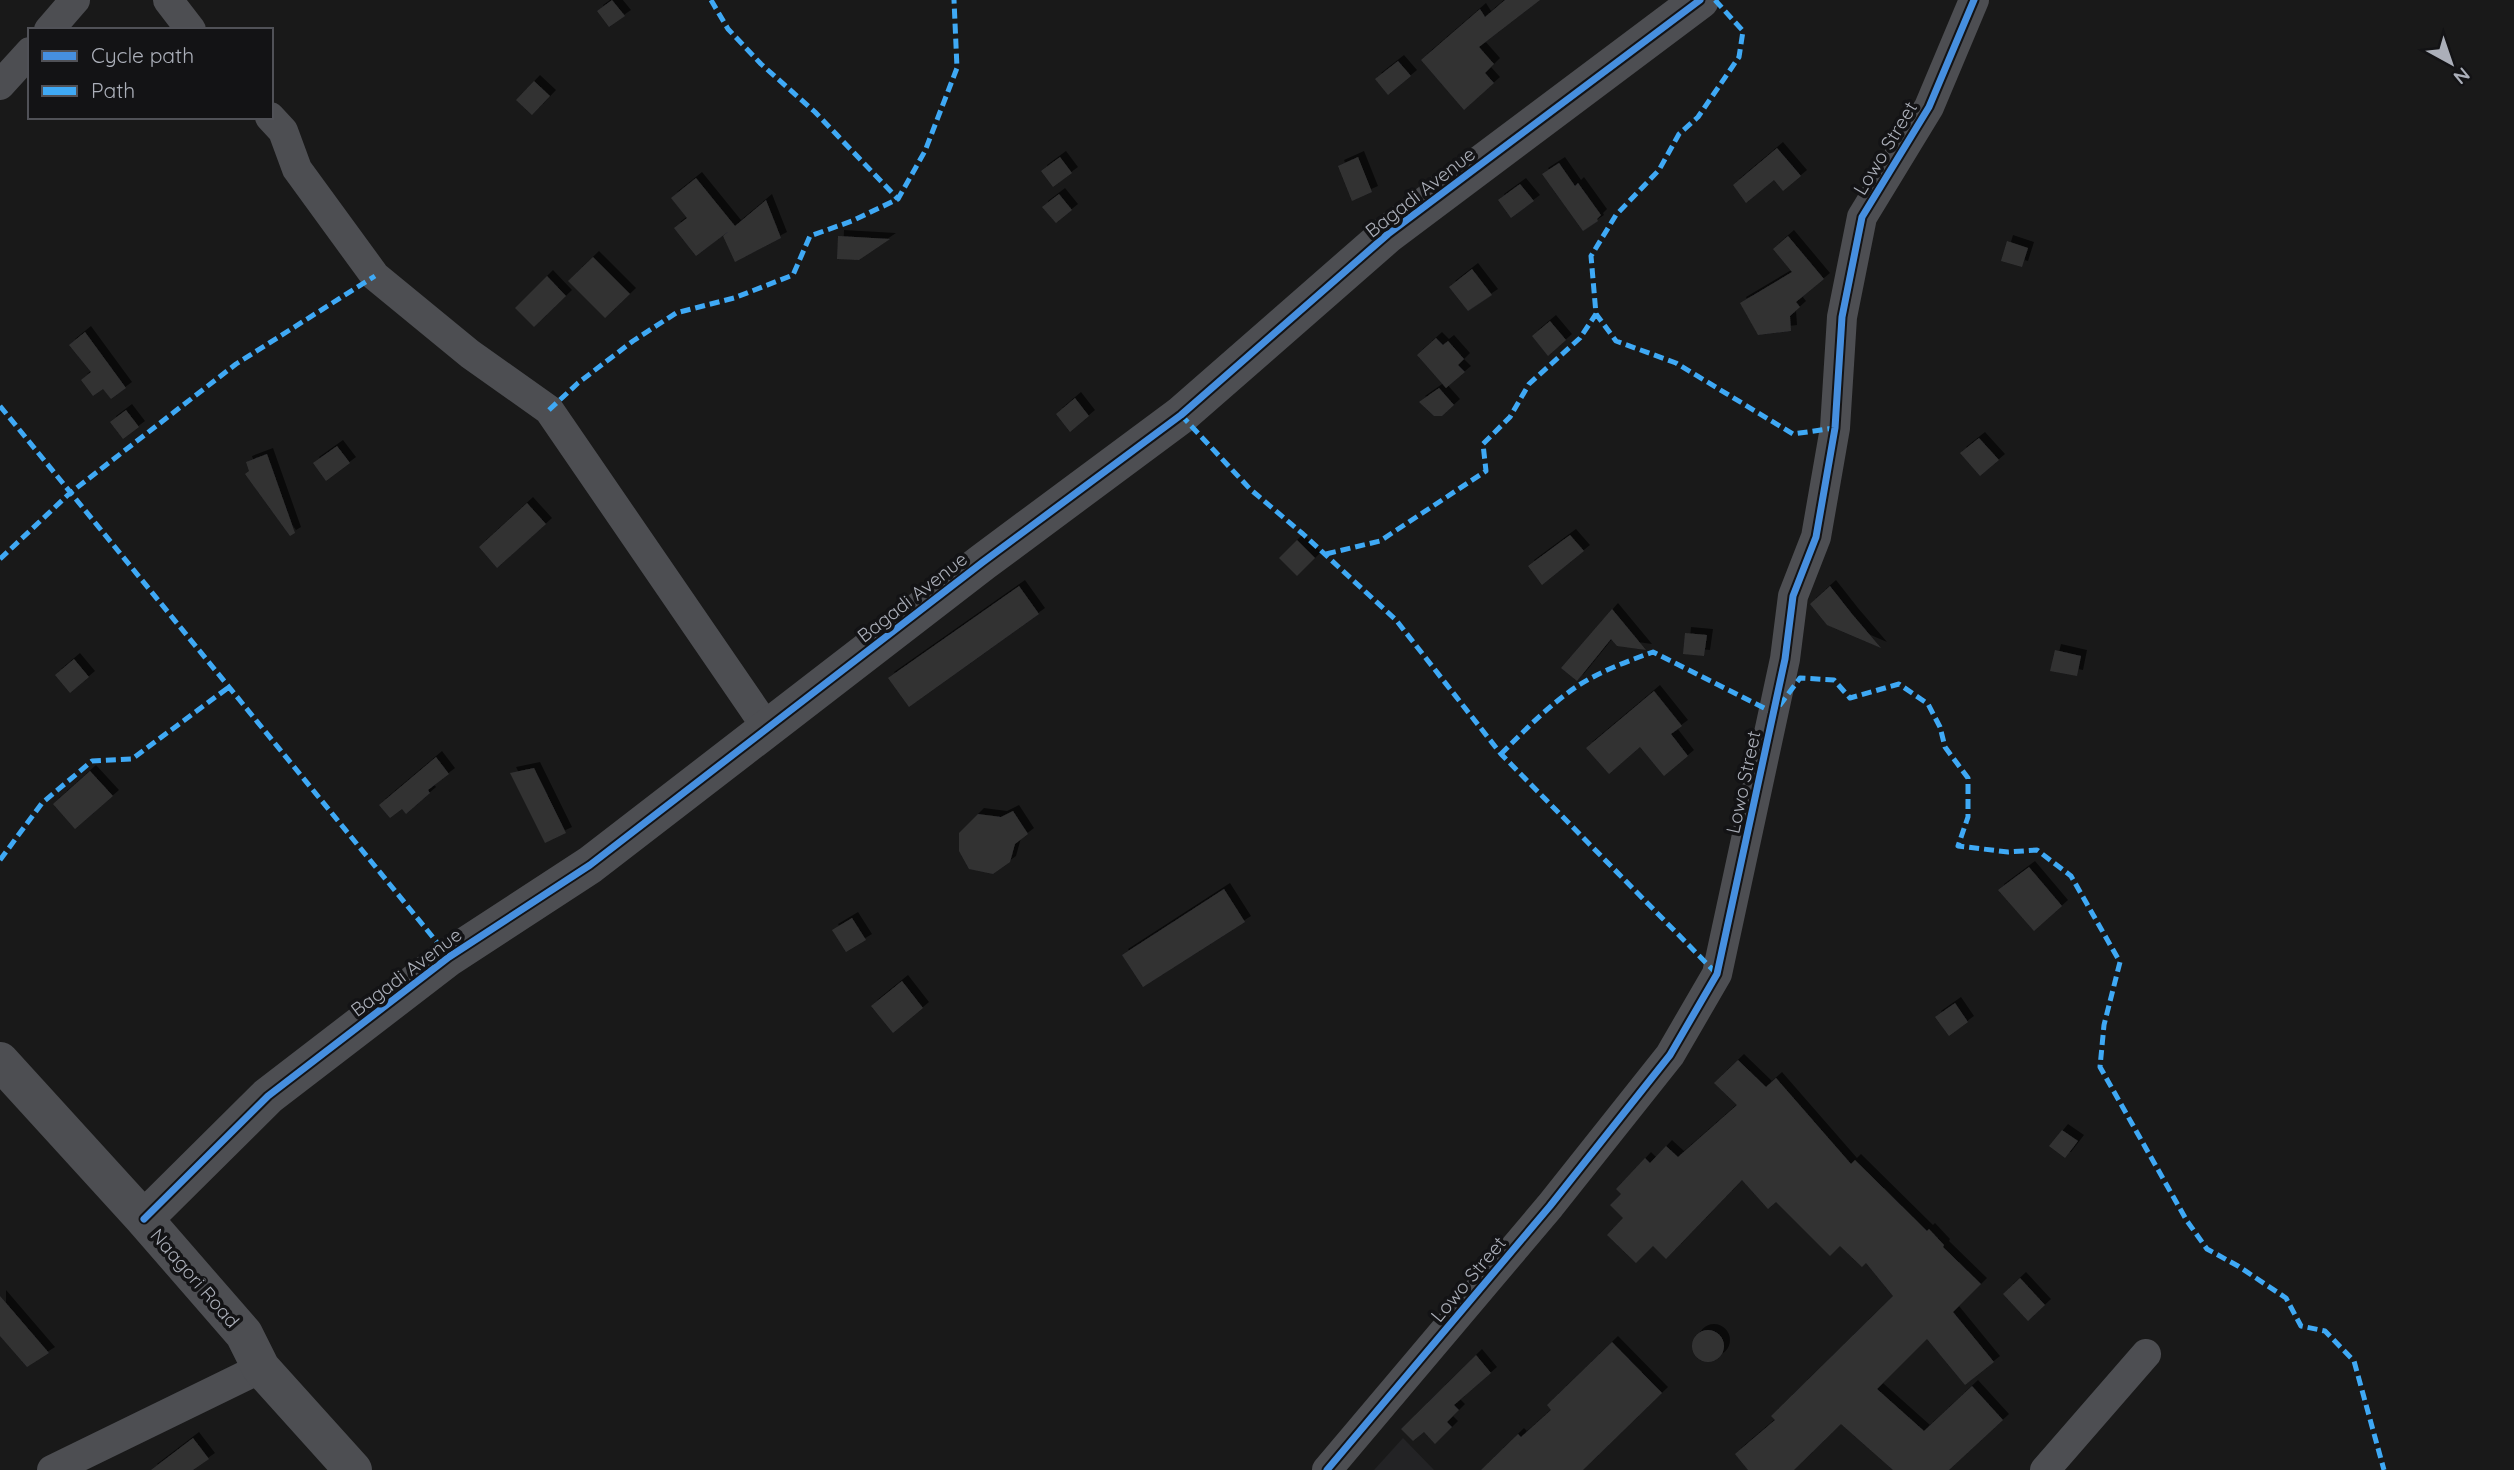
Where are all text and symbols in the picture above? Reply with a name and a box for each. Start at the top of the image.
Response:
legend [28,28,273,119]
north arrow [2416,28,2486,98]
text: Cycle path [91,42,194,68]
text: N [2449,62,2475,90]
text: Path [91,77,135,103]
street label: Lowo Street [1848,97,1922,199]
street label: Bagadi Avenue [1360,142,1480,242]
street label: Bagadi Avenue [852,547,972,647]
street label: Lowo Street [1720,728,1766,836]
street label: Bagadi Avenue [346,922,466,1022]
street label: Naagori Road [145,1223,245,1333]
street label: Lowo Street [1425,1231,1511,1327]

